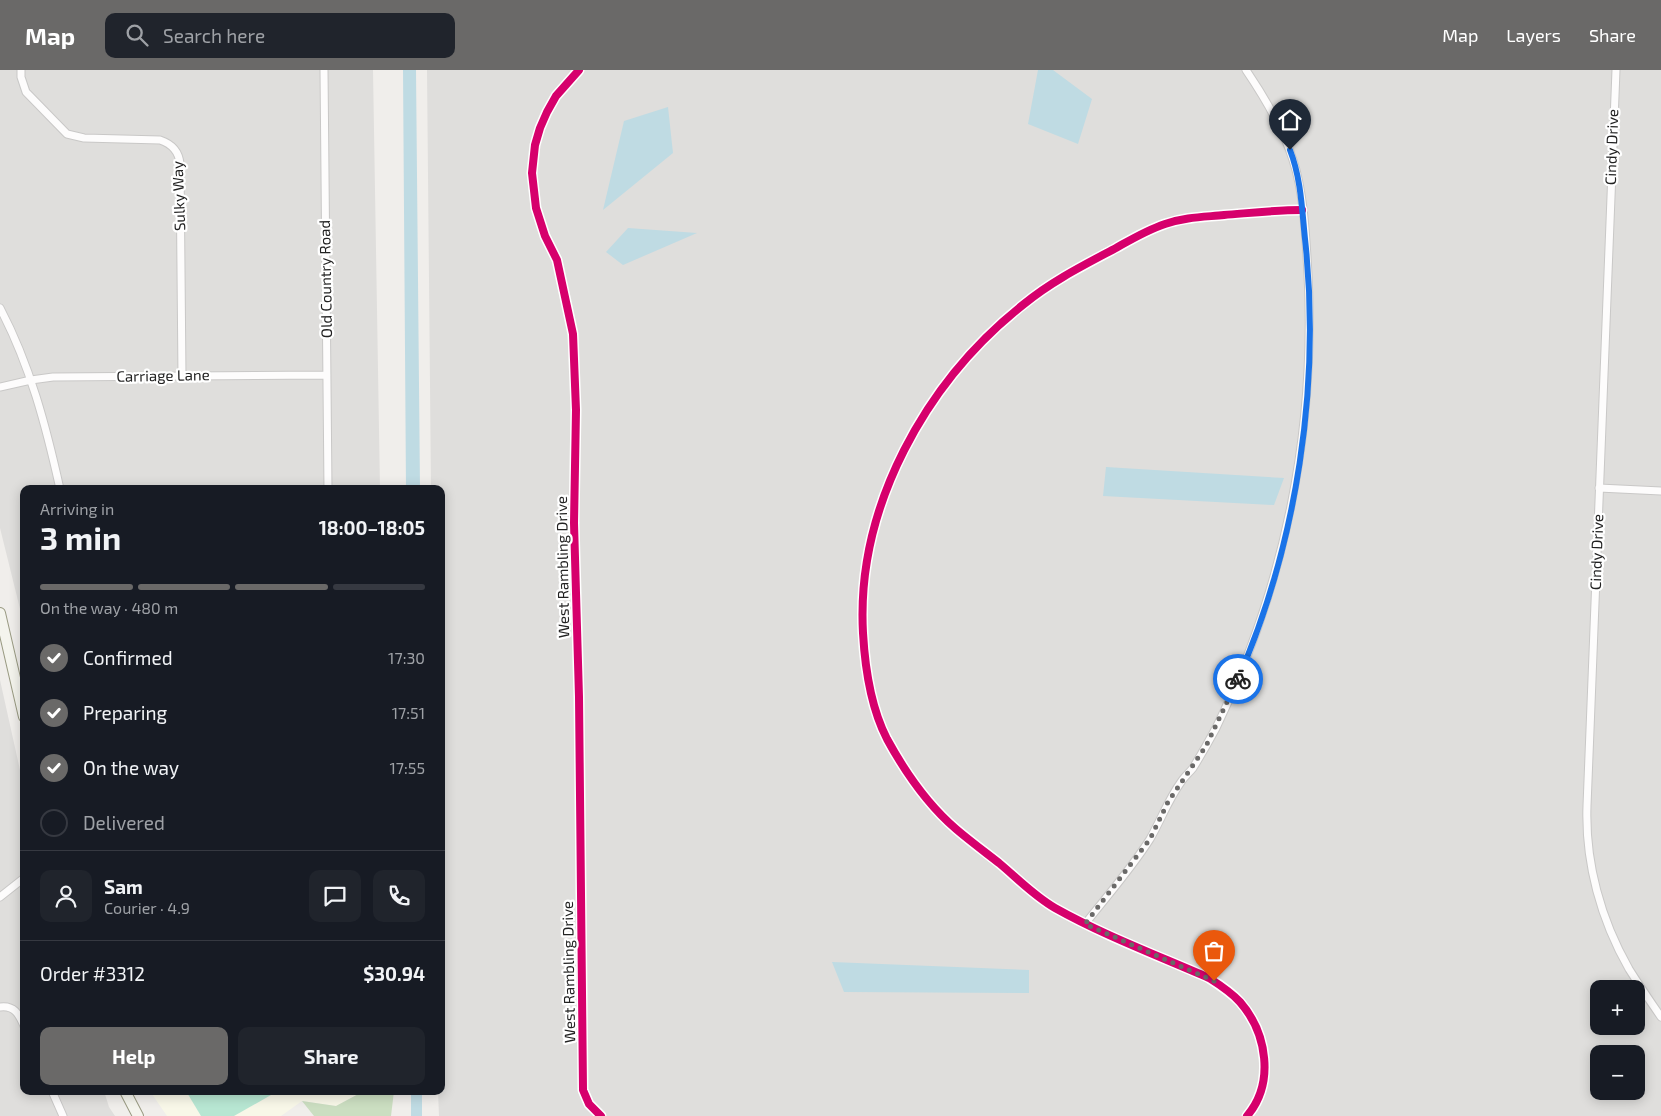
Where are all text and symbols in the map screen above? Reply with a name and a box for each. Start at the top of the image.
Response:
search box [105,13,455,58]
text: Map [25,21,75,50]
icon: search [123,21,151,49]
text: Search here [163,24,265,47]
text: Map [1442,24,1478,46]
text: Layers [1506,24,1561,46]
text: Share [1589,24,1636,46]
pin [1269,99,1311,150]
icon: home [1276,106,1304,134]
street label: Cindy Drive [1601,109,1621,185]
street label: Sulky Way [168,161,188,231]
street label: Old Country Road [315,220,335,338]
street label: Carriage Lane [116,365,210,385]
street label: West Rambling Drive [552,496,572,638]
text: Arriving in [40,499,114,518]
street label: Cindy Drive [1586,514,1606,590]
text: 18:00–18:05 [319,516,425,539]
text: 3 min [40,518,121,556]
text: On the way · 480 m [40,598,178,617]
icon: check [40,644,68,672]
text: Confirmed [83,646,173,669]
text: 17:30 [388,648,425,667]
courier [1213,654,1263,704]
icon: bike [1224,665,1252,693]
icon: check [40,699,68,727]
text: Preparing [83,701,167,724]
text: 17:51 [392,703,425,722]
icon: check [40,754,68,782]
text: On the way [83,756,179,779]
text: 17:55 [390,758,425,777]
text: Delivered [83,811,165,834]
button: person [40,870,92,922]
button: chat [309,870,361,922]
button: phone [373,870,425,922]
text: Sam [104,875,143,898]
text: Courier · 4.9 [104,898,190,917]
street label: West Rambling Drive [558,901,578,1043]
pin [1193,930,1235,981]
icon: bag [1200,937,1228,965]
text: Order #3312 [40,962,145,985]
text: $30.94 [363,962,425,985]
map controls [1590,980,1645,1100]
button: + [1590,980,1645,1035]
button: Help [40,1027,228,1085]
button: Share [238,1027,425,1085]
button: − [1590,1045,1645,1100]

